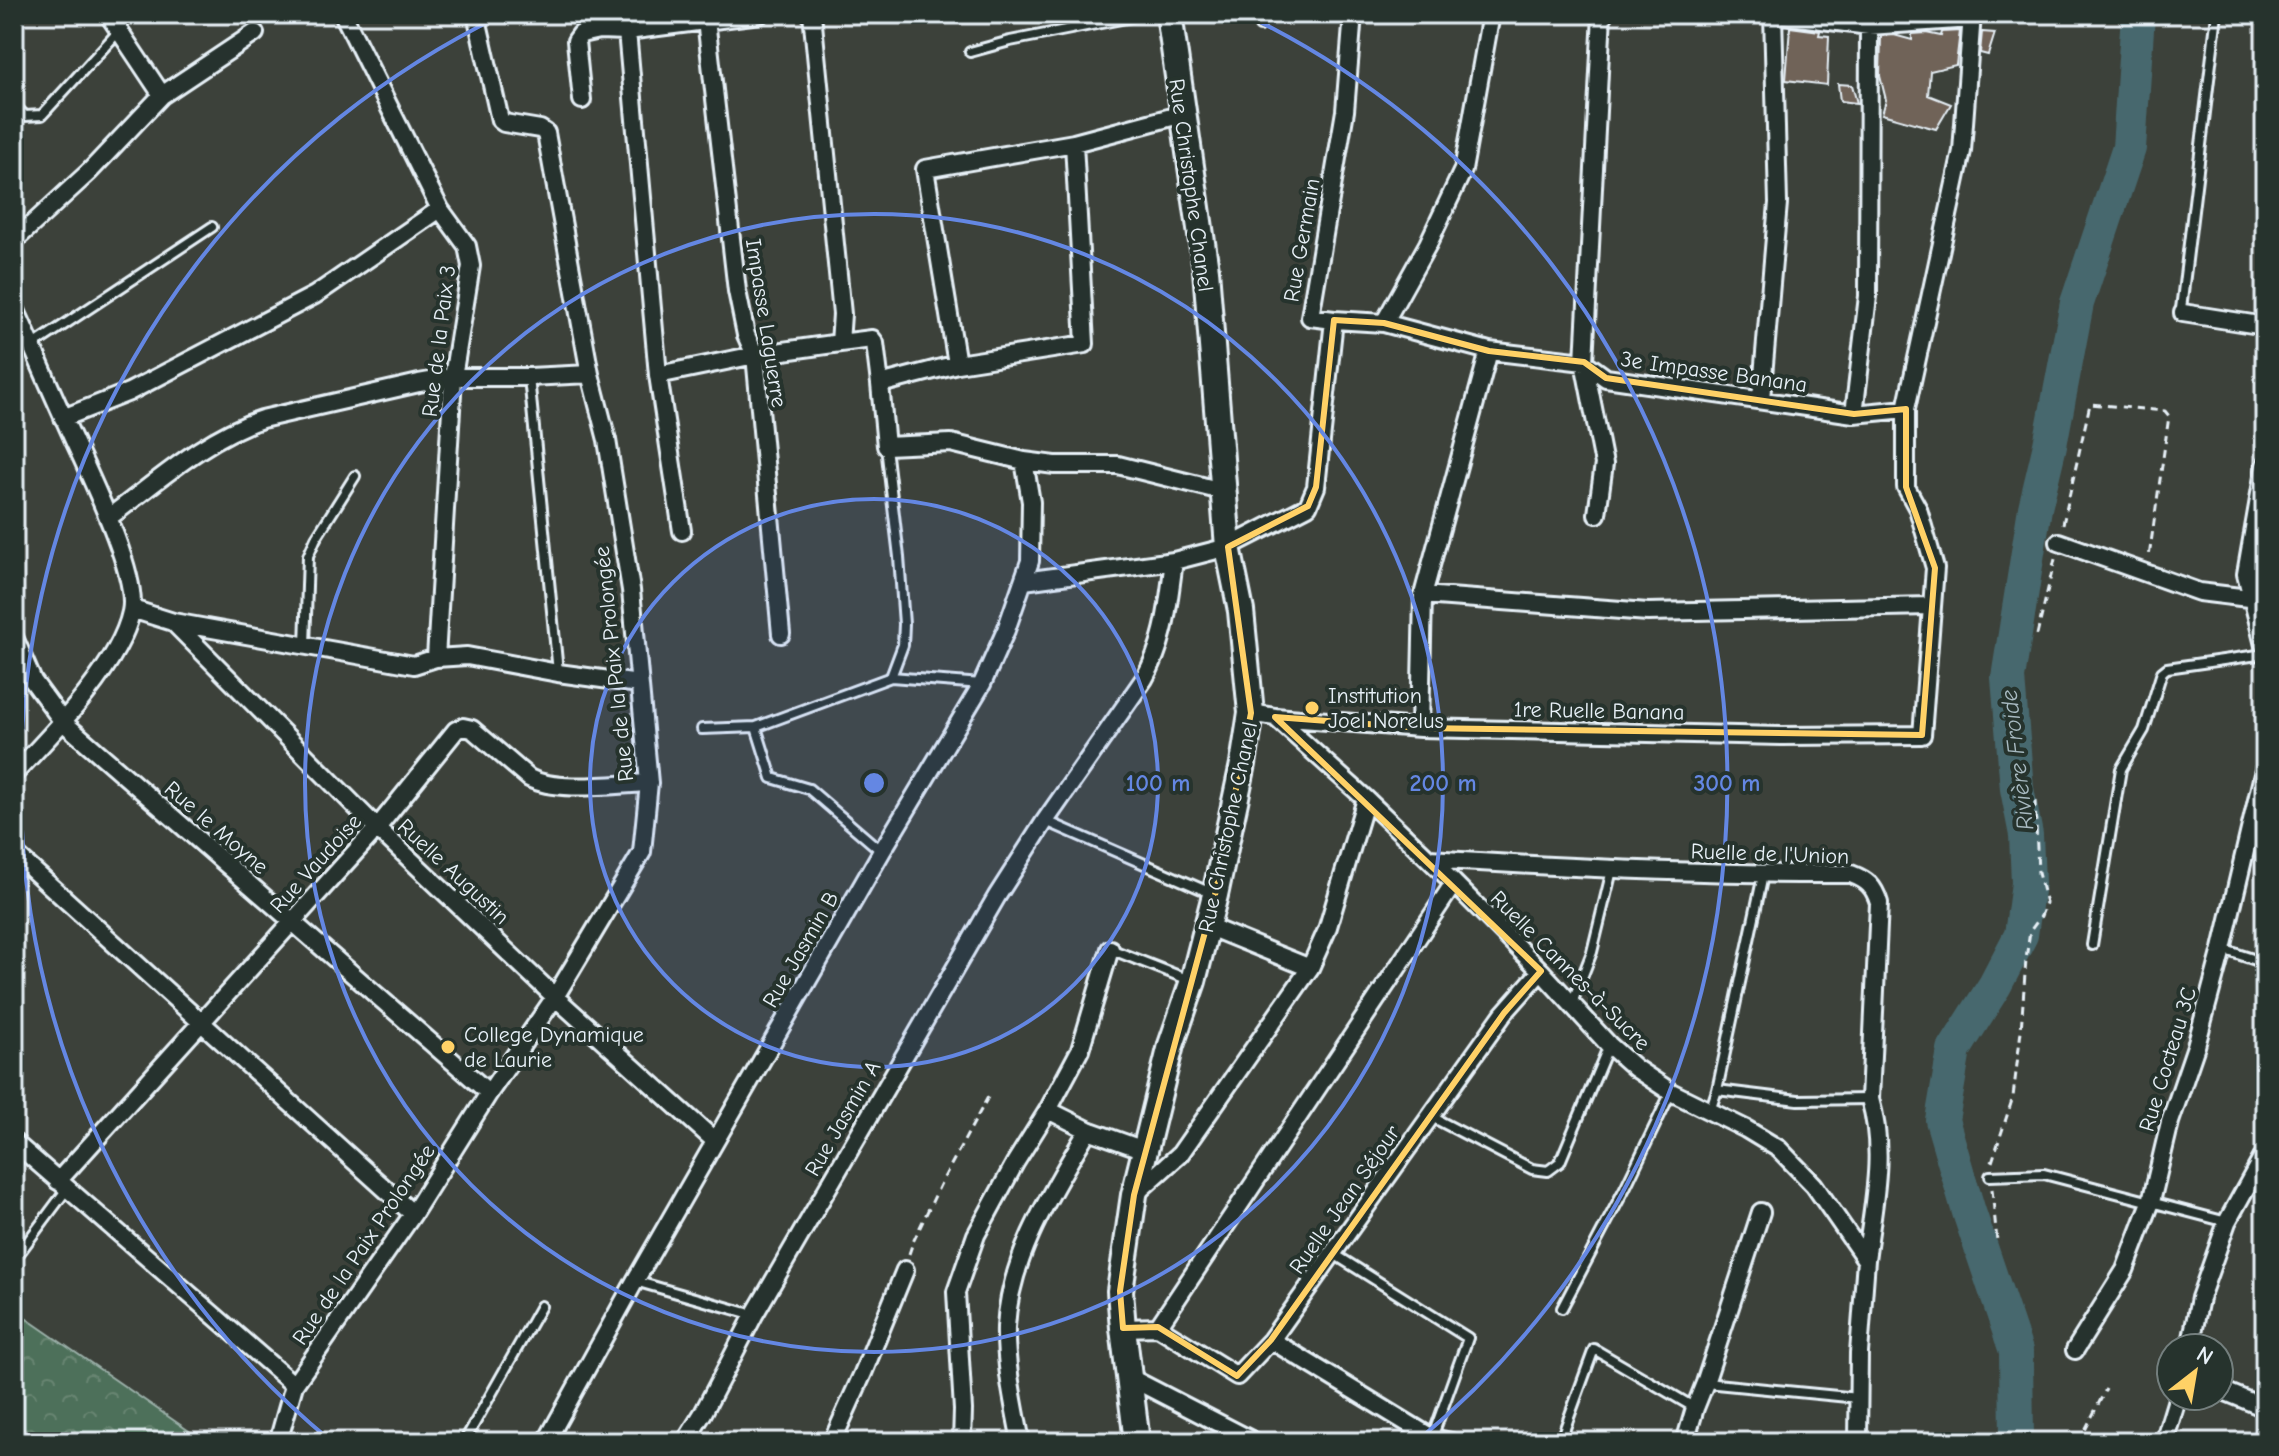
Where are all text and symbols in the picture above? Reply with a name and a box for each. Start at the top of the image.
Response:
street label: Rue Christophe Chanel [1163,77,1219,293]
street label: Rue Germain [1278,176,1326,304]
street label: Impasse Laguerre [740,237,792,409]
street label: Rue de la Paix 3 [417,264,461,419]
street label: 3e Impasse Banana [1619,346,1809,398]
street label: Rue de la Paix Prolongée [589,545,639,783]
place label: Institution Joel Norelus [1328,683,1444,734]
water label: Rivière Froide [1994,688,2040,832]
street label: 1re Ruelle Banana [1513,697,1685,725]
marker: Institution Joel Norelus [1303,699,1321,717]
street label: Rue Christophe Chanel [1193,719,1263,935]
centre of rings [860,769,888,797]
text: 100 m [1126,769,1190,797]
text: 200 m [1409,769,1477,797]
text: 300 m [1694,769,1760,797]
street label: Rue le Moyne [159,776,274,880]
street label: Rue Vaudoise [265,809,367,919]
street label: Ruelle Augustin [392,813,514,930]
street label: Ruelle de l'Union [1690,838,1850,870]
street label: Ruelle Cannes-à-Sucre [1485,885,1656,1056]
street label: Rue Jasmin B [757,887,845,1012]
street label: Rue Cocteau 3C [2134,984,2202,1135]
place label: College Dynamique de Laurie [464,1022,644,1073]
marker: College Dynamique de Laurie [439,1038,457,1056]
street label: Rue Jasmin A [799,1056,886,1181]
street label: Ruelle Jean Séjour [1284,1120,1406,1279]
street label: Rue de la Paix Prolongée [287,1139,441,1350]
north arrow [2155,1332,2235,1412]
text: N [2192,1341,2218,1371]

